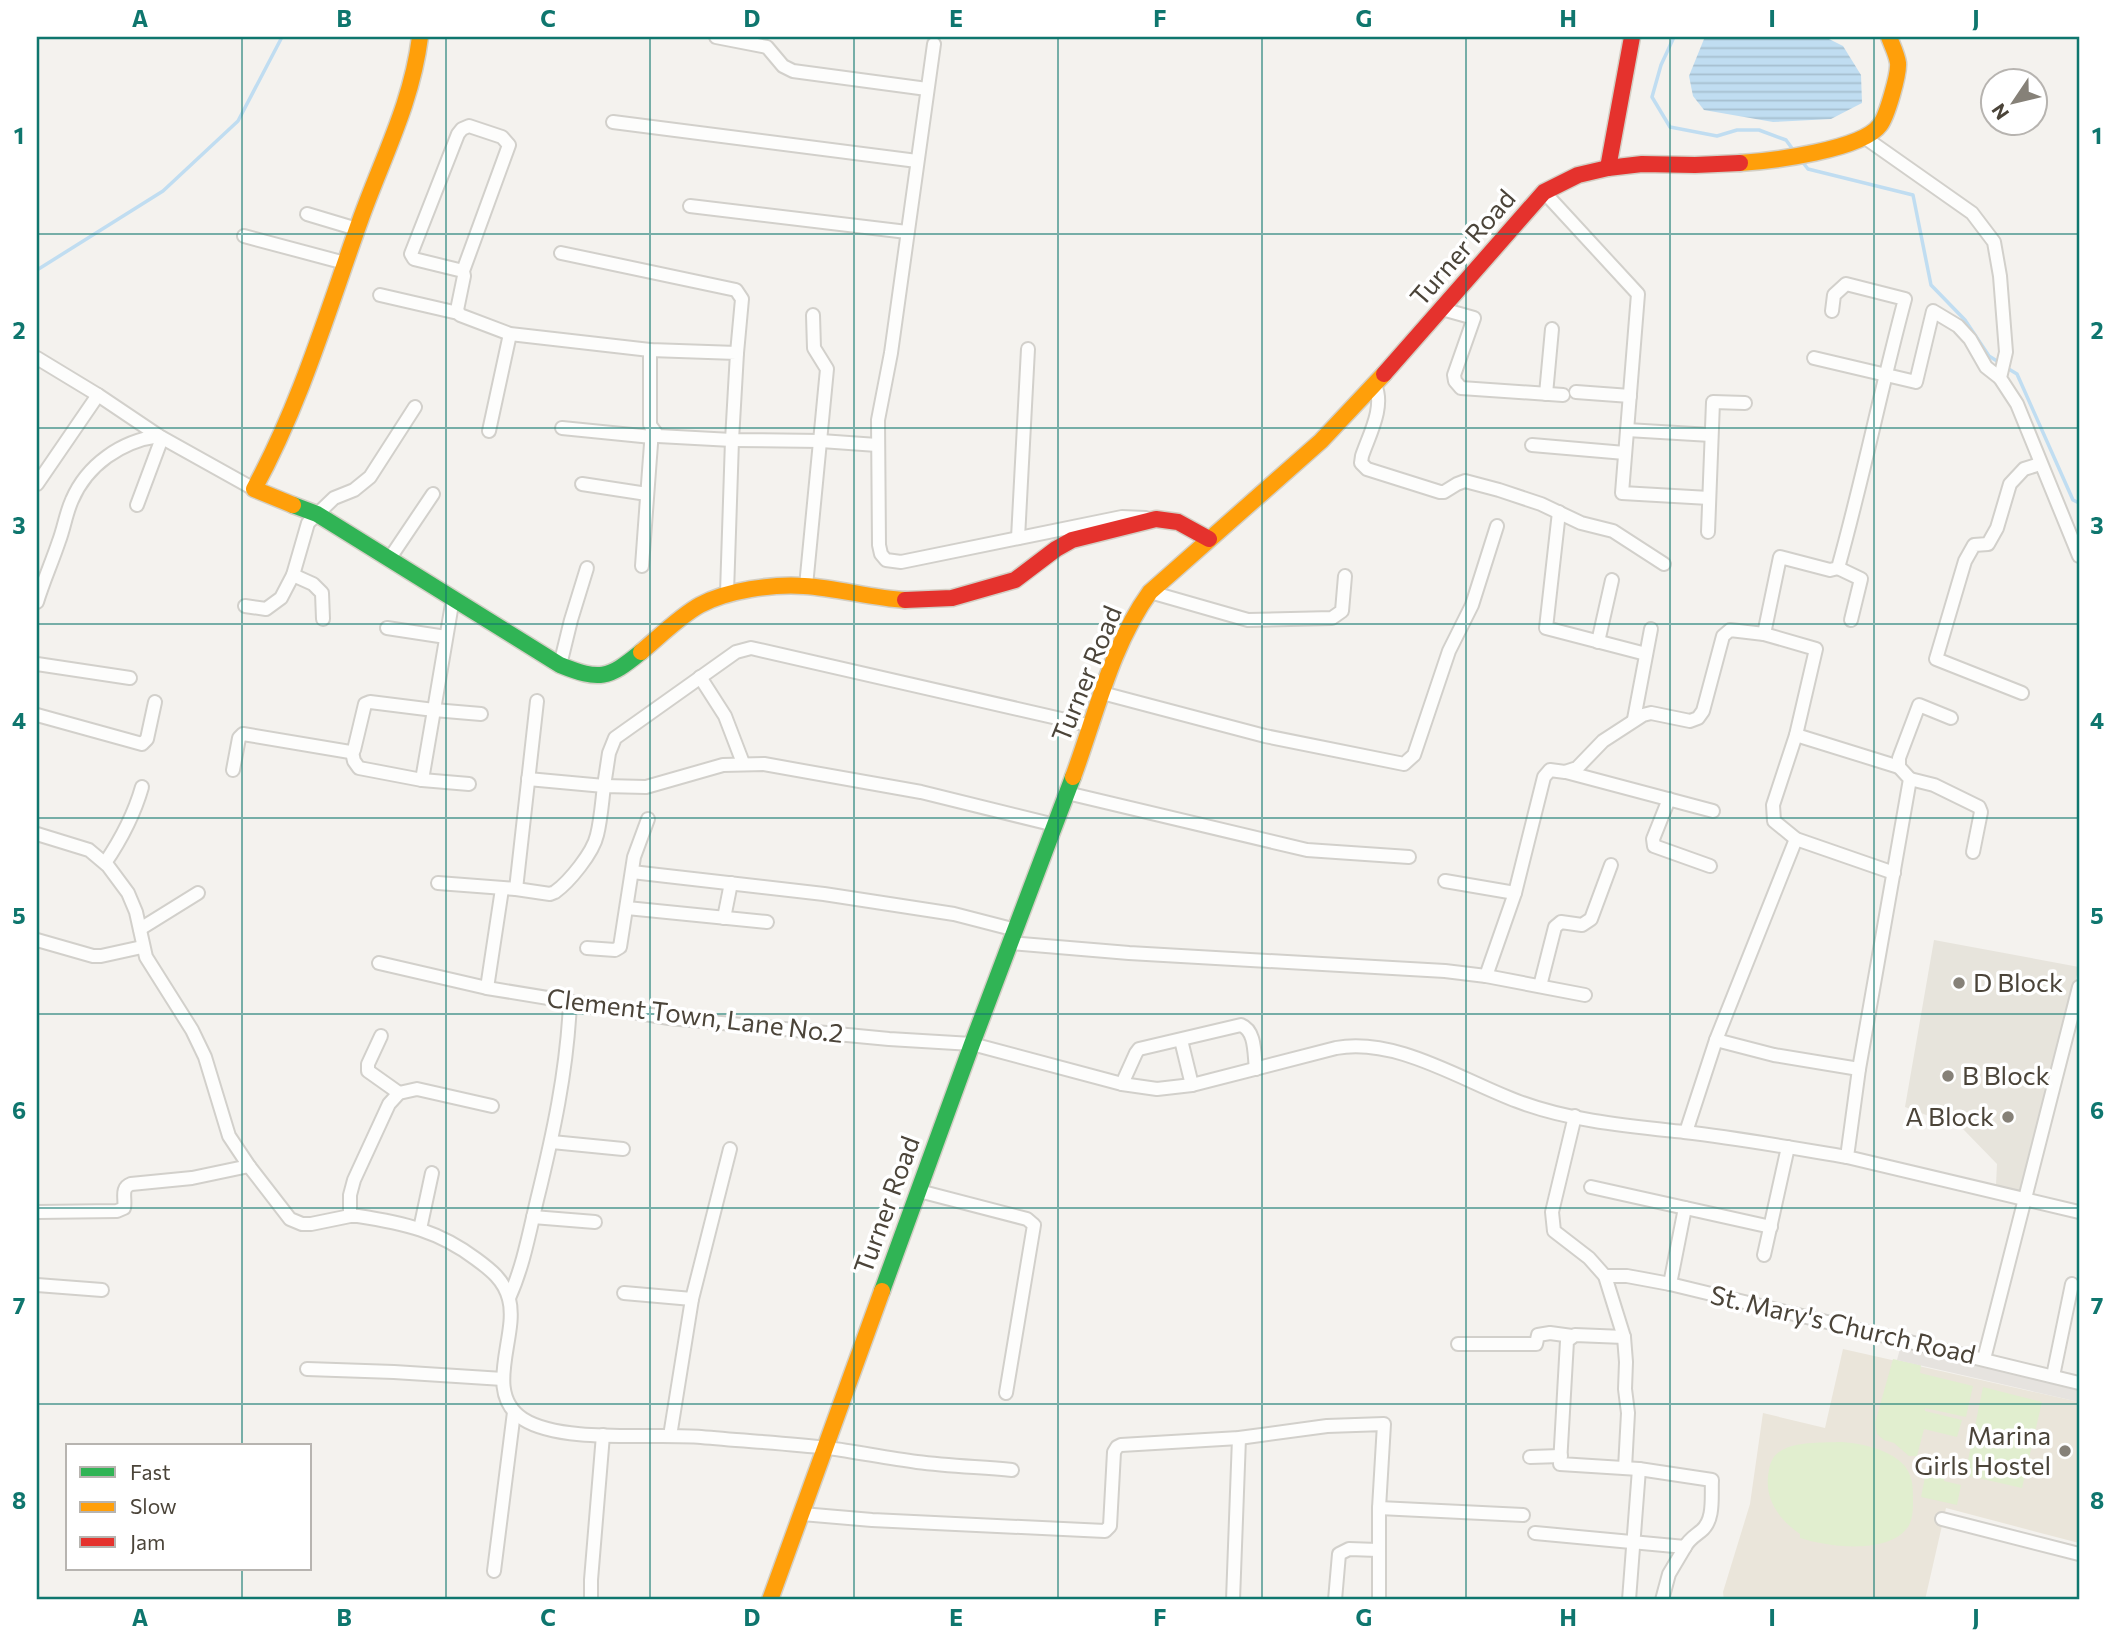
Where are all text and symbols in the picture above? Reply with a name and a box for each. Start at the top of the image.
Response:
text: A [132,4,149,32]
text: B [336,4,352,32]
text: C [540,4,556,32]
text: D [744,4,761,32]
text: E [949,4,963,32]
text: F [1153,4,1167,32]
text: G [1356,4,1372,32]
text: H [1559,4,1577,32]
text: I [1768,4,1776,32]
text: J [1972,4,1980,32]
north arrow [1980,66,2050,136]
text: N [1986,100,2013,124]
text: 1 [14,121,24,149]
text: 1 [2092,121,2102,149]
street label: Turner Road [1403,182,1521,312]
text: 2 [12,316,26,344]
text: 2 [2090,316,2104,344]
text: 3 [12,511,26,539]
text: 3 [2090,511,2104,539]
street label: Turner Road [1044,601,1127,746]
text: 4 [12,706,26,734]
text: 4 [2090,706,2104,734]
text: 5 [12,901,26,929]
text: 5 [2090,901,2104,929]
place label: D Block [1973,966,2063,997]
marker: D Block [1951,975,1967,991]
street label: Clement Town, Lane No.2 [545,981,845,1048]
place label: B Block [1962,1059,2050,1090]
marker: B Block [1940,1068,1956,1084]
text: 6 [12,1096,26,1124]
text: 6 [2090,1096,2104,1124]
place label: A Block [1905,1100,1994,1131]
marker: A Block [2000,1109,2016,1125]
street label: Turner Road [846,1131,925,1277]
street label: St. Mary's Church Road [1708,1278,1979,1369]
text: 7 [13,1291,25,1319]
text: 7 [2091,1291,2103,1319]
place label: Marina Girls Hostel [1914,1419,2051,1480]
marker: Marina Girls Hostel [2057,1443,2073,1459]
legend [66,1444,312,1570]
text: Fast [130,1459,171,1484]
text: 8 [12,1486,26,1514]
text: 8 [2090,1486,2104,1514]
text: Slow [130,1493,177,1518]
text: Jam [130,1529,165,1554]
text: A [132,1603,149,1631]
text: B [336,1603,352,1631]
text: C [540,1603,556,1631]
text: D [744,1603,761,1631]
text: E [949,1603,963,1631]
text: F [1153,1603,1167,1631]
text: G [1356,1603,1372,1631]
text: H [1559,1603,1577,1631]
text: I [1768,1603,1776,1631]
text: J [1972,1603,1980,1631]

